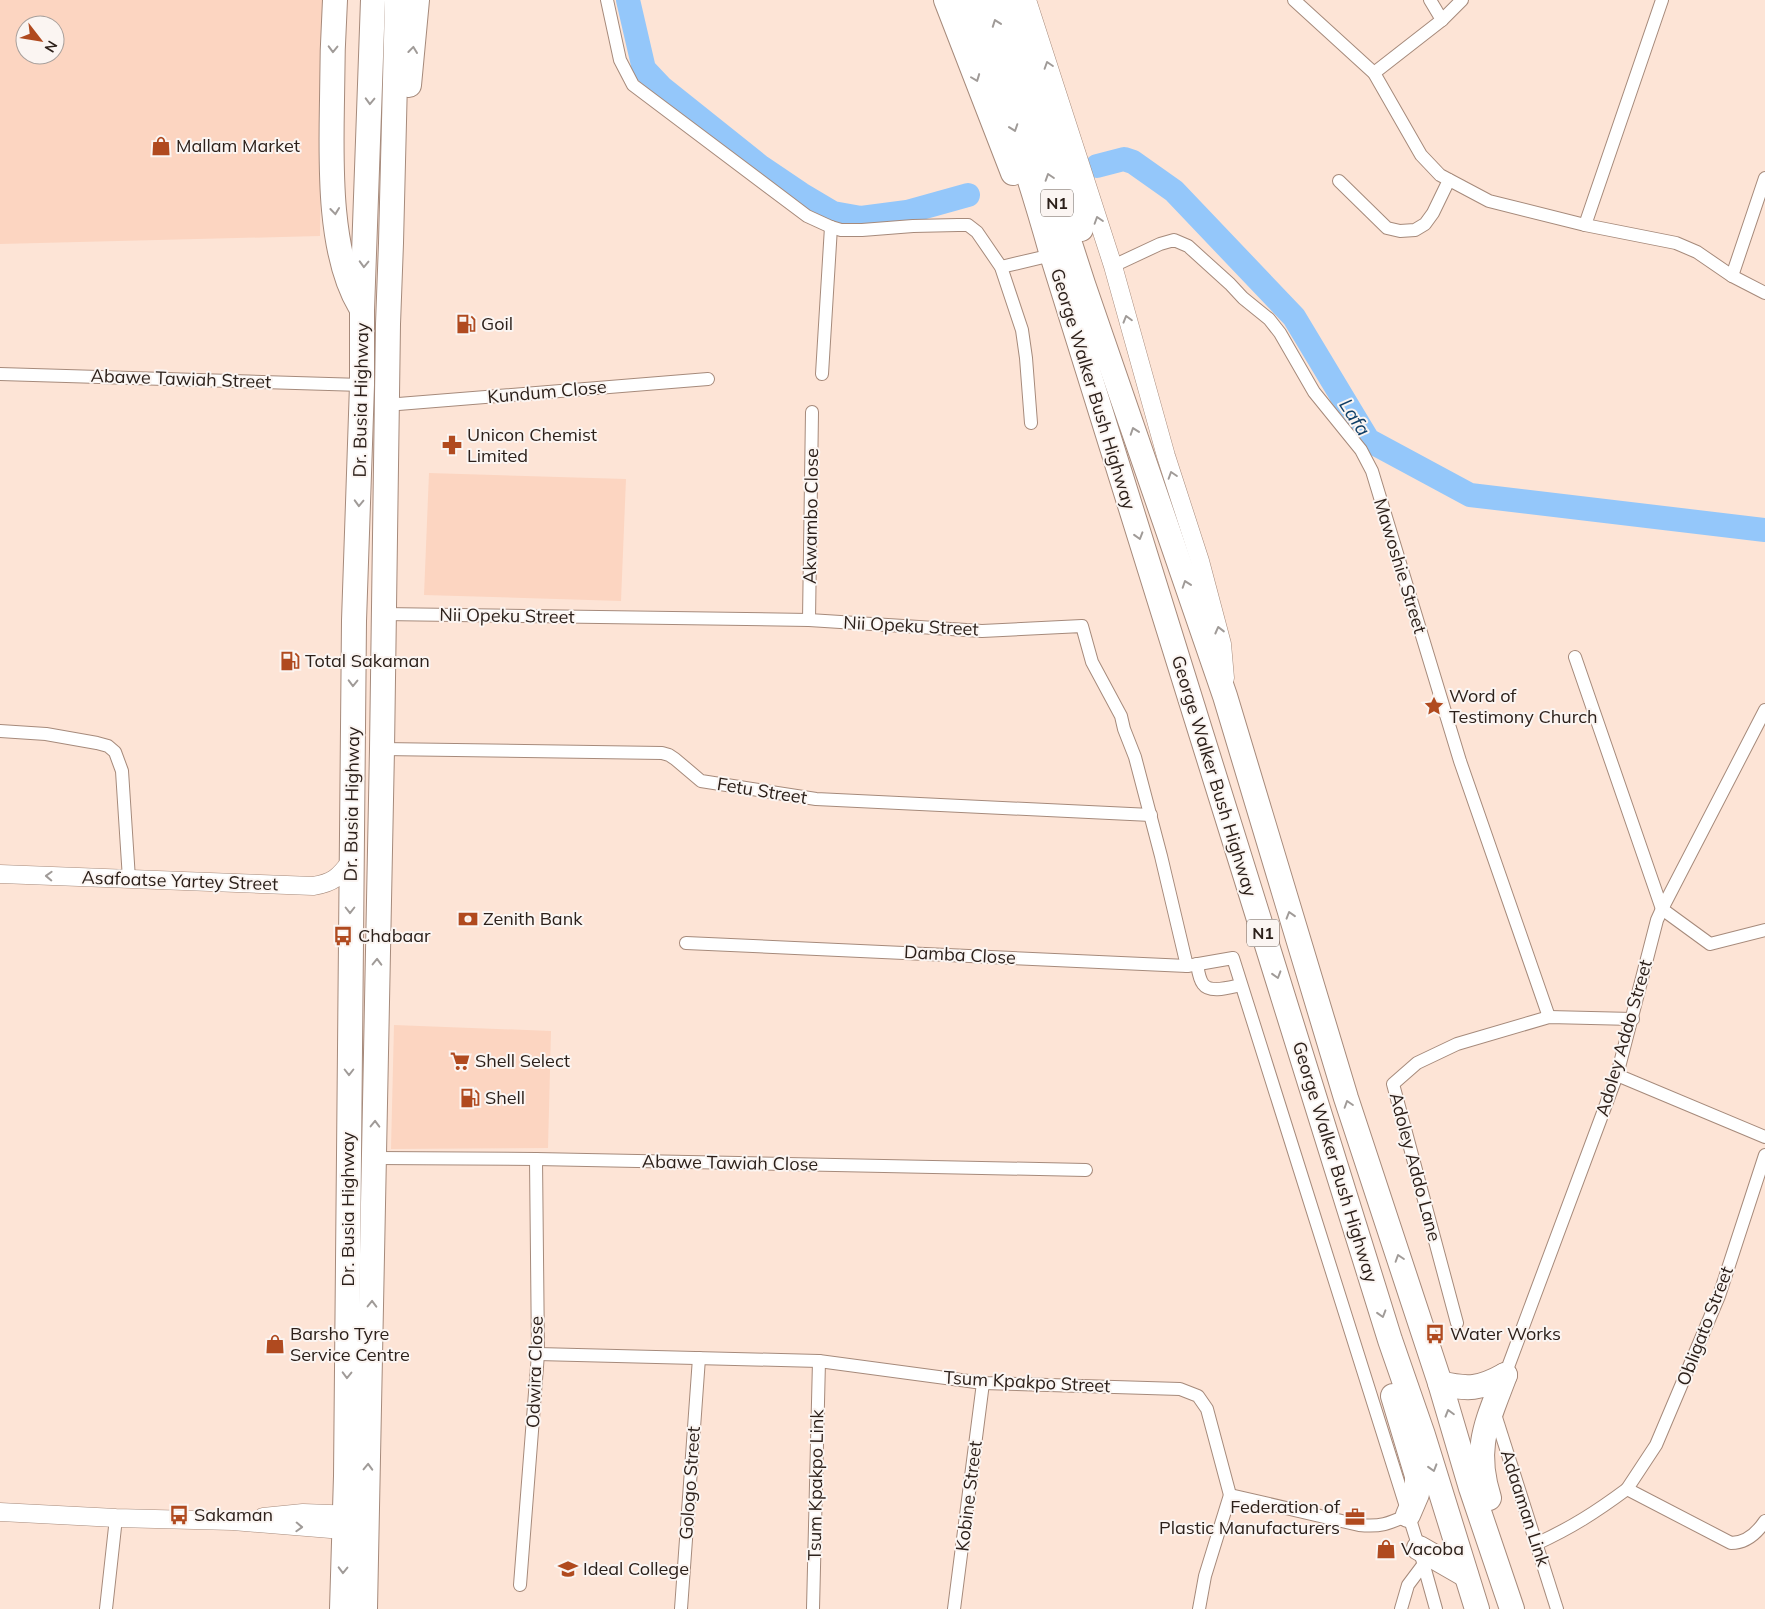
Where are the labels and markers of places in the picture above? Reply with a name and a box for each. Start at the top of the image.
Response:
place label: Mallam Market [176,134,300,157]
shop icon: Mallam Market [150,135,172,157]
place label: Goil [481,312,513,335]
fuel station icon: Goil [455,313,477,335]
place label: Unicon Chemist Limited [467,423,597,467]
pharmacy icon: Unicon Chemist Limited [441,434,463,456]
place label: Total Sakaman [305,649,430,672]
fuel station icon: Total Sakaman [279,650,301,672]
place label: Word of Testimony Church [1449,684,1598,728]
place icon: Word of Testimony Church [1423,695,1445,717]
place label: Zenith Bank [483,907,583,930]
bank icon: Zenith Bank [457,908,479,930]
place label: Chabaar [358,924,431,947]
bus stop icon: Chabaar [332,925,354,947]
place label: Shell Select [475,1049,570,1072]
supermarket icon: Shell Select [449,1050,471,1072]
place label: Shell [485,1086,525,1109]
fuel station icon: Shell [459,1087,481,1109]
place label: Barsho Tyre Service Centre [290,1322,410,1366]
place label: Water Works [1450,1322,1561,1345]
bus stop icon: Water Works [1424,1323,1446,1345]
shop icon: Barsho Tyre Service Centre [264,1333,286,1355]
place label: Federation of Plastic Manufacturers [1159,1495,1341,1539]
place label: Sakaman [194,1503,273,1526]
bus stop icon: Sakaman [168,1504,190,1526]
office icon: Federation of Plastic Manufacturers [1344,1506,1366,1528]
place label: Vacoba [1401,1537,1464,1560]
shop icon: Vacoba [1375,1538,1397,1560]
place label: Ideal College [583,1557,689,1580]
school or university icon: Ideal College [557,1558,579,1580]

